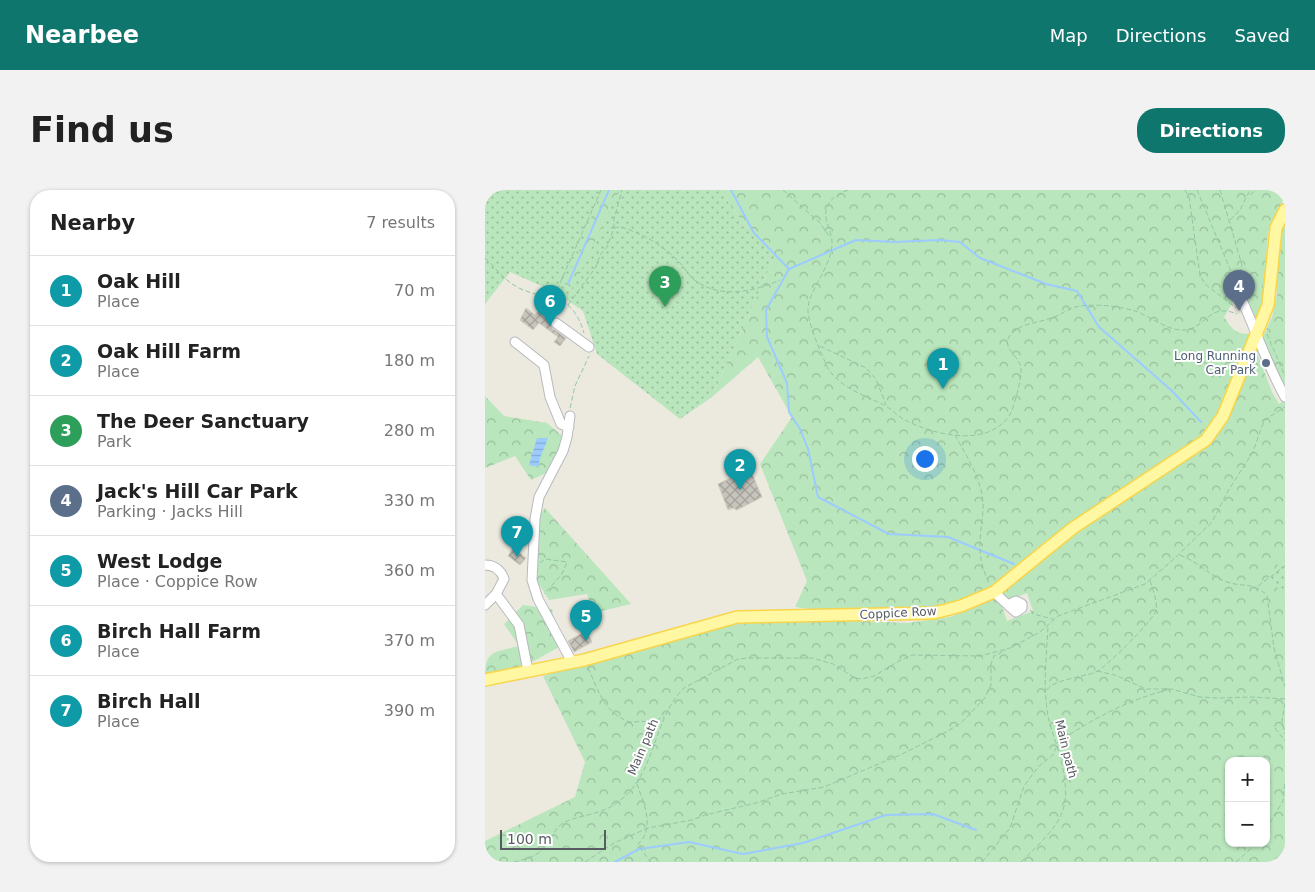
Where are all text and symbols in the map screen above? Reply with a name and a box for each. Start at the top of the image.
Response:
text: Nearbee [25,21,139,49]
text: Map [1050,25,1088,46]
text: Directions [1116,25,1206,46]
text: Saved [1234,25,1290,46]
button: Directions [1137,108,1285,153]
text: Find us [30,110,174,150]
text: Nearby [50,211,135,235]
text: 7 results [366,213,435,232]
pin: 3 [649,266,681,307]
text: Oak Hill [97,270,181,292]
pin: 4 [1223,270,1255,311]
text: 1 [60,281,72,300]
text: 70 m [394,281,435,300]
pin: 6 [534,285,566,326]
text: Place [97,292,140,311]
text: Oak Hill Farm [97,340,241,362]
pin: 1 [927,348,959,389]
place label: Long Running Car Park [1174,349,1256,377]
text: 2 [60,351,72,370]
text: 180 m [384,351,435,370]
marker: Long Running Car Park [1260,357,1272,369]
text: Place [97,362,140,381]
text: The Deer Sanctuary [97,410,309,432]
text: 3 [60,421,72,440]
text: 280 m [384,421,435,440]
text: Park [97,432,132,451]
your location [912,446,938,472]
pin: 2 [724,449,756,490]
text: Jack's Hill Car Park [97,480,298,502]
text: 4 [60,491,72,510]
text: 330 m [384,491,435,510]
text: Parking · Jacks Hill [97,502,243,521]
pin: 7 [501,516,533,557]
text: West Lodge [97,550,222,572]
text: 5 [60,561,72,580]
text: 360 m [384,561,435,580]
text: Place · Coppice Row [97,572,258,591]
pin: 5 [570,600,602,641]
street label: Coppice Row [859,604,937,622]
text: Birch Hall Farm [97,620,261,642]
text: 6 [60,631,72,650]
text: 370 m [384,631,435,650]
text: Place [97,642,140,661]
text: Birch Hall [97,690,201,712]
text: 7 [60,701,72,720]
text: 390 m [384,701,435,720]
text: Place [97,712,140,731]
street label: Main path [625,717,661,777]
street label: Main path [1052,718,1080,780]
map controls [1225,757,1270,847]
button: + [1225,757,1270,802]
button: − [1225,802,1270,847]
scale bar [500,827,606,850]
text: 100 m [507,831,552,847]

